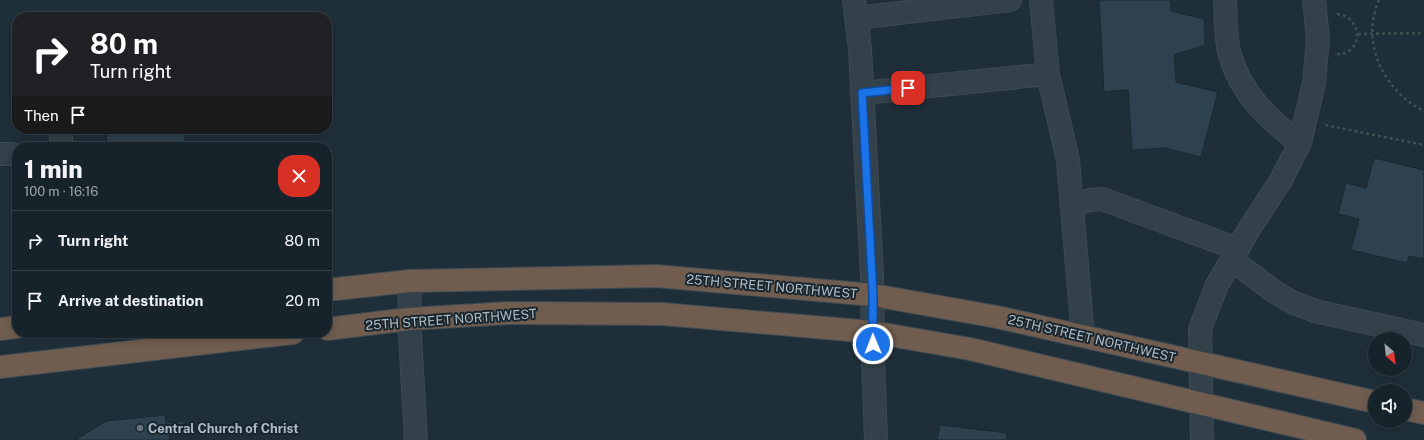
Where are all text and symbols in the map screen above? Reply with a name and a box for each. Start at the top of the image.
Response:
text: 80 m [90,27,158,60]
icon: right [24,28,76,80]
text: Turn right [90,61,172,82]
pin [891,71,925,105]
icon: arrive [897,77,919,99]
icon: arrive [67,104,89,126]
text: Then [24,107,59,124]
text: 1 min [24,155,83,183]
button: close [278,155,320,197]
text: 100 m · 16:16 [24,184,98,199]
icon: right [24,230,46,252]
text: Turn right [58,232,128,249]
text: 80 m [285,232,320,249]
street label: 25TH STREET NORTHWEST [686,272,858,301]
icon: arrive [24,290,46,312]
text: Arrive at destination [58,292,203,309]
text: 20 m [285,292,320,309]
street label: 25TH STREET NORTHWEST [365,306,537,333]
street label: 25TH STREET NORTHWEST [1007,312,1177,365]
position arrow [852,323,894,365]
north arrow [1368,332,1412,376]
map controls [1368,332,1412,428]
button: sound [1368,384,1412,428]
place label: Central Church of Christ [148,421,299,436]
marker: Central Church of Christ [135,423,145,433]

